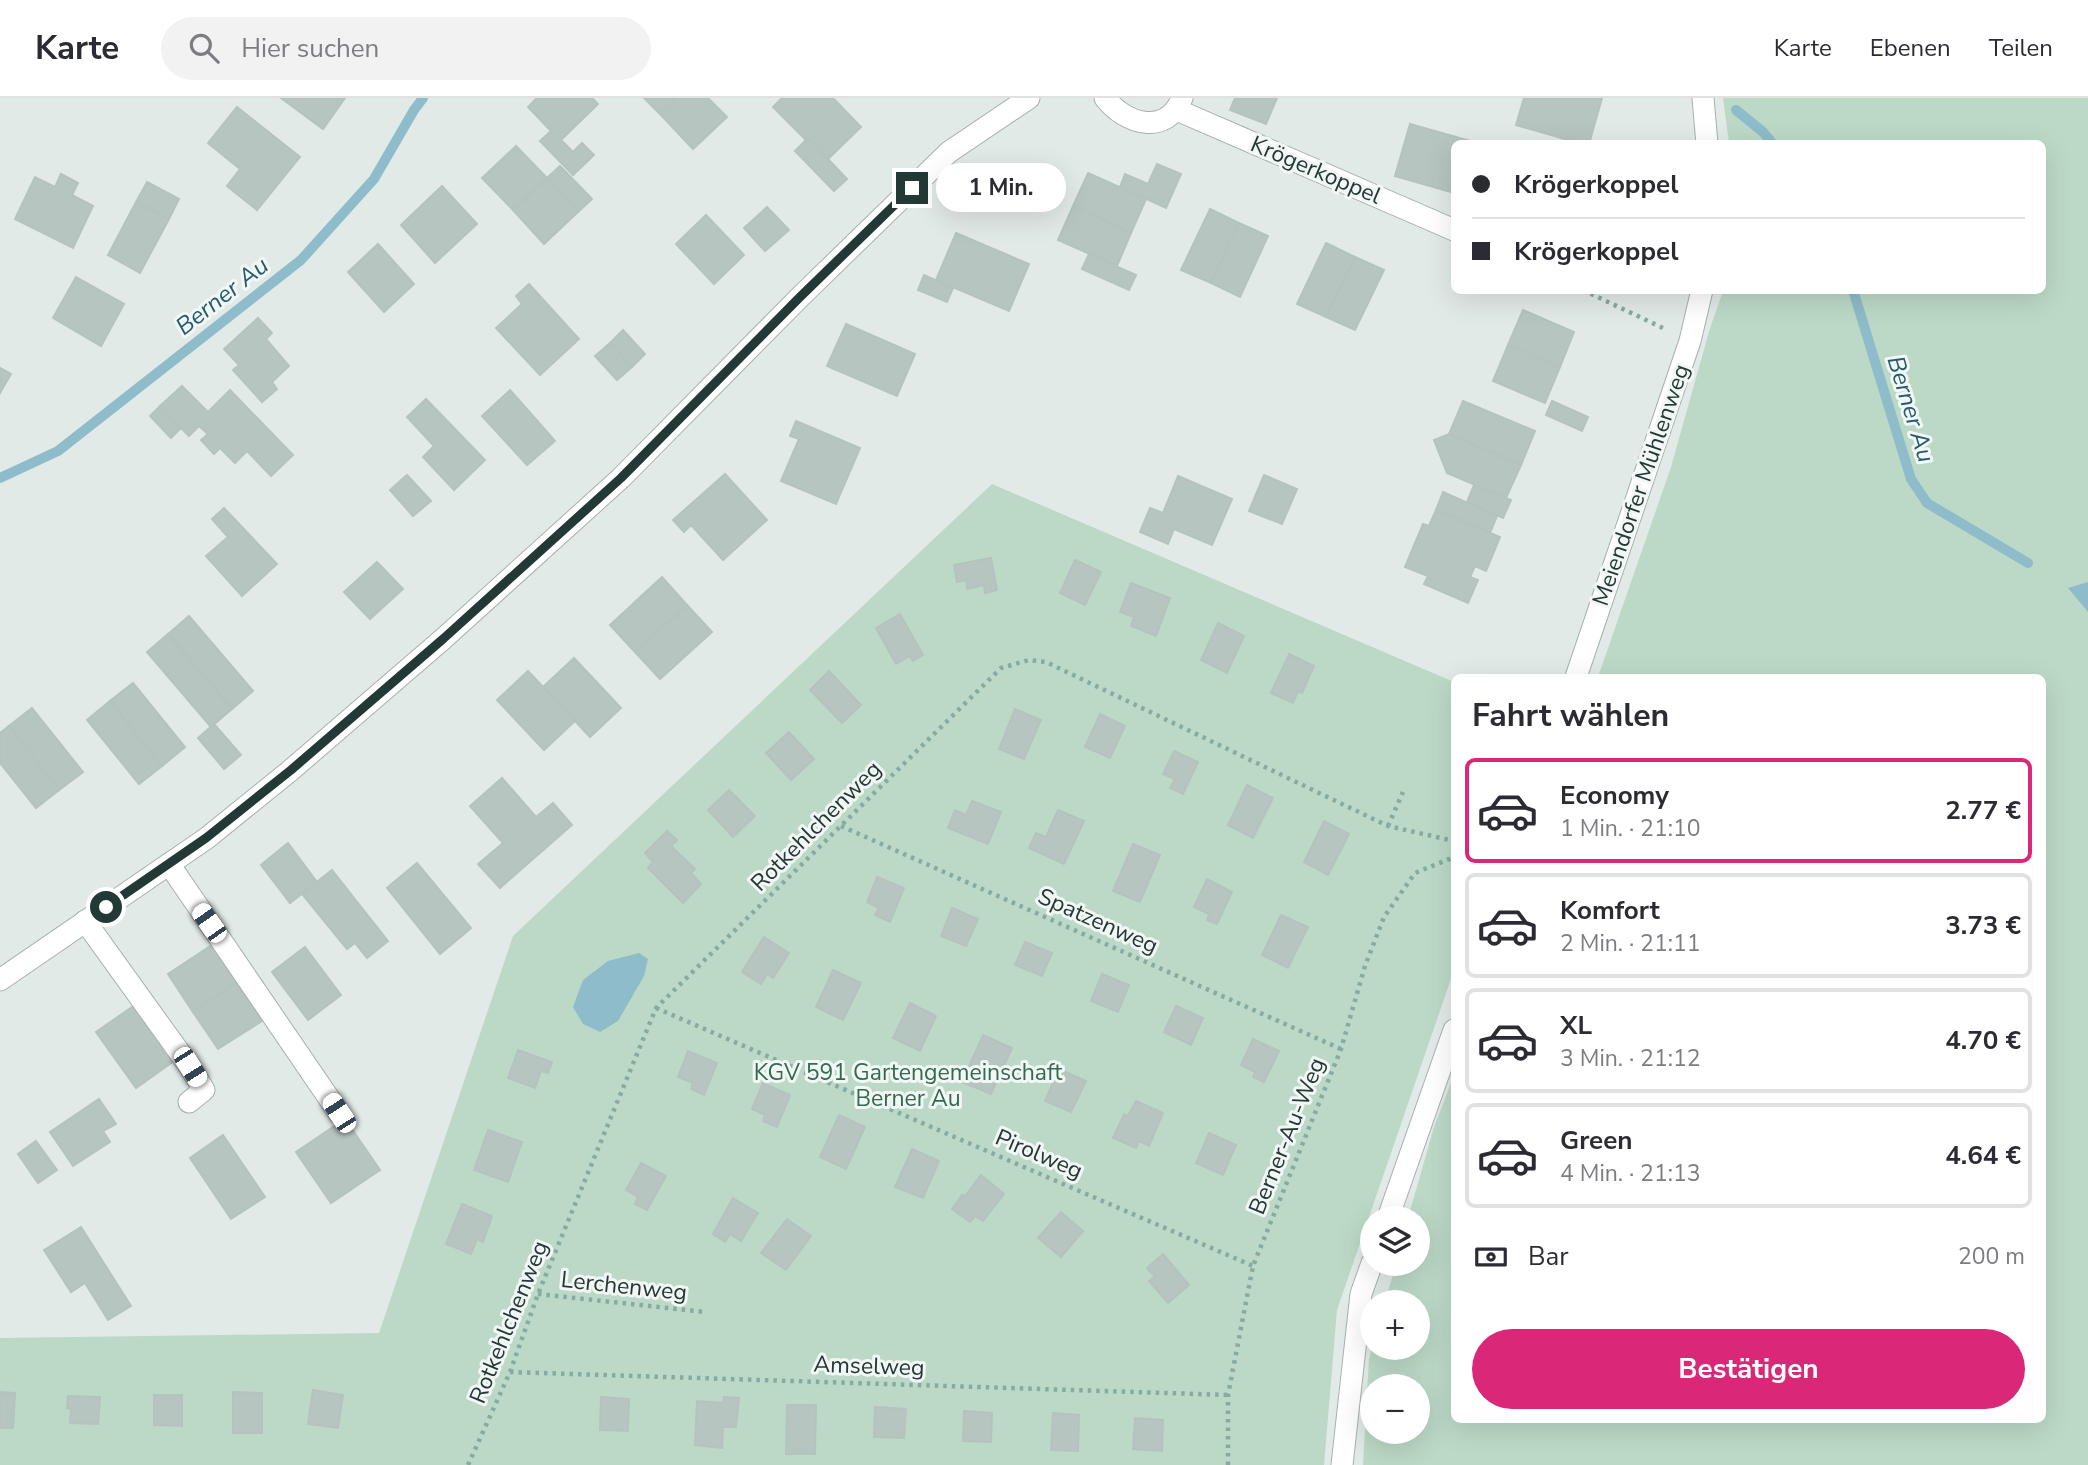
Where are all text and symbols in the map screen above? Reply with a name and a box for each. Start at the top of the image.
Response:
search box [161,17,651,80]
text: Karte [35,26,119,71]
icon: search [185,29,223,67]
text: Hier suchen [241,31,379,66]
text: Karte [1774,32,1832,64]
text: Ebenen [1870,32,1951,64]
text: Teilen [1989,32,2053,64]
street label: Krögerkoppel [1246,129,1386,212]
callout: 1 Min. [936,164,1066,212]
text: Krögerkoppel [1514,167,1678,202]
route end [896,172,928,204]
text: 1 Min. [969,172,1034,203]
text: Krögerkoppel [1514,234,1678,269]
water label: Berner Au [169,250,275,342]
water label: Berner Au [1880,352,1942,466]
street label: Meiendorfer Mühlenweg [1585,360,1697,610]
text: Fahrt wählen [1472,694,1669,737]
street label: Rotkehlchenweg [744,754,888,898]
text: Economy [1560,778,1669,813]
icon: car [1476,779,1539,842]
text: 2.77 € [1945,793,2021,828]
text: 1 Min. · 21:10 [1560,813,1701,844]
street label: Spatzenweg [1033,881,1163,961]
route start [90,891,122,923]
text: Komfort [1560,893,1660,928]
icon: car [1476,894,1539,957]
car [189,900,230,946]
text: 3.73 € [1945,908,2021,943]
text: 2 Min. · 21:11 [1560,928,1701,959]
text: XL [1560,1008,1592,1043]
icon: car [1476,1009,1539,1072]
text: 4.70 € [1945,1023,2021,1058]
text: 3 Min. · 21:12 [1560,1043,1701,1074]
car [170,1044,211,1090]
street label: Berner-Au-Weg [1241,1053,1333,1219]
park label: KGV 591 Gartengemeinschaft Berner Au [754,1057,1063,1114]
car [319,1090,360,1136]
street label: Pirolweg [991,1122,1087,1186]
text: Green [1560,1123,1633,1158]
icon: car [1476,1124,1539,1187]
text: 4.64 € [1945,1138,2021,1173]
text: 4 Min. · 21:13 [1560,1158,1701,1189]
map controls [1360,1206,1430,1444]
button: layers [1360,1206,1430,1276]
street label: Rotkehlchenweg [462,1236,556,1408]
icon: cash [1472,1238,1510,1276]
text: Bar [1528,1239,1569,1274]
text: 200 m [1958,1241,2025,1272]
street label: Lerchenweg [559,1264,689,1308]
button: + [1360,1290,1430,1360]
button: Bestätigen [1472,1329,2025,1409]
street label: Amselweg [813,1349,925,1383]
button: − [1360,1374,1430,1444]

